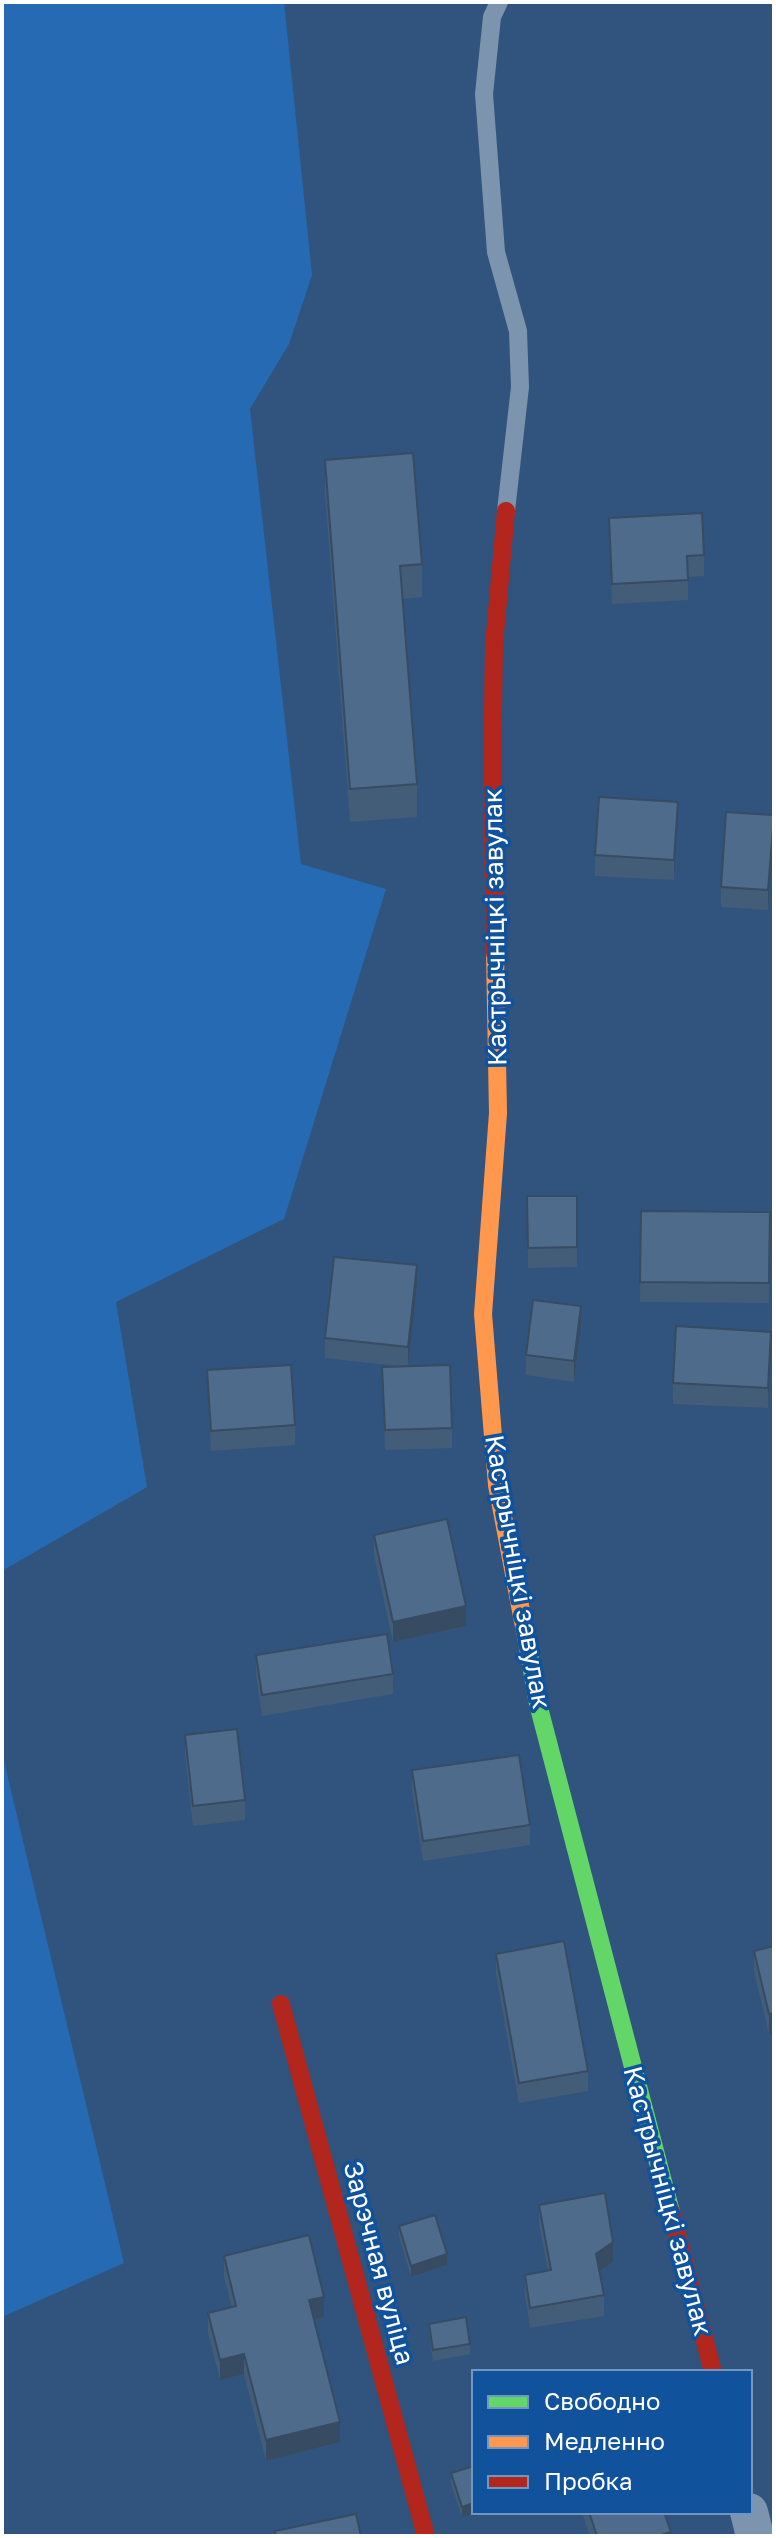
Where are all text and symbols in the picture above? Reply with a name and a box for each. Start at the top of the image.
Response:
street label: Кастрычніцкі завулак [477,788,512,1066]
street label: Кастрычніцкі завулак [479,1432,558,1711]
street label: Кастрычніцкі завулак [618,2063,719,2339]
street label: Зарэчная вуліца [337,2158,422,2368]
legend [472,2370,752,2514]
text: Свободно [544,2386,660,2415]
text: Медленно [544,2426,665,2455]
text: Пробка [544,2466,633,2495]

